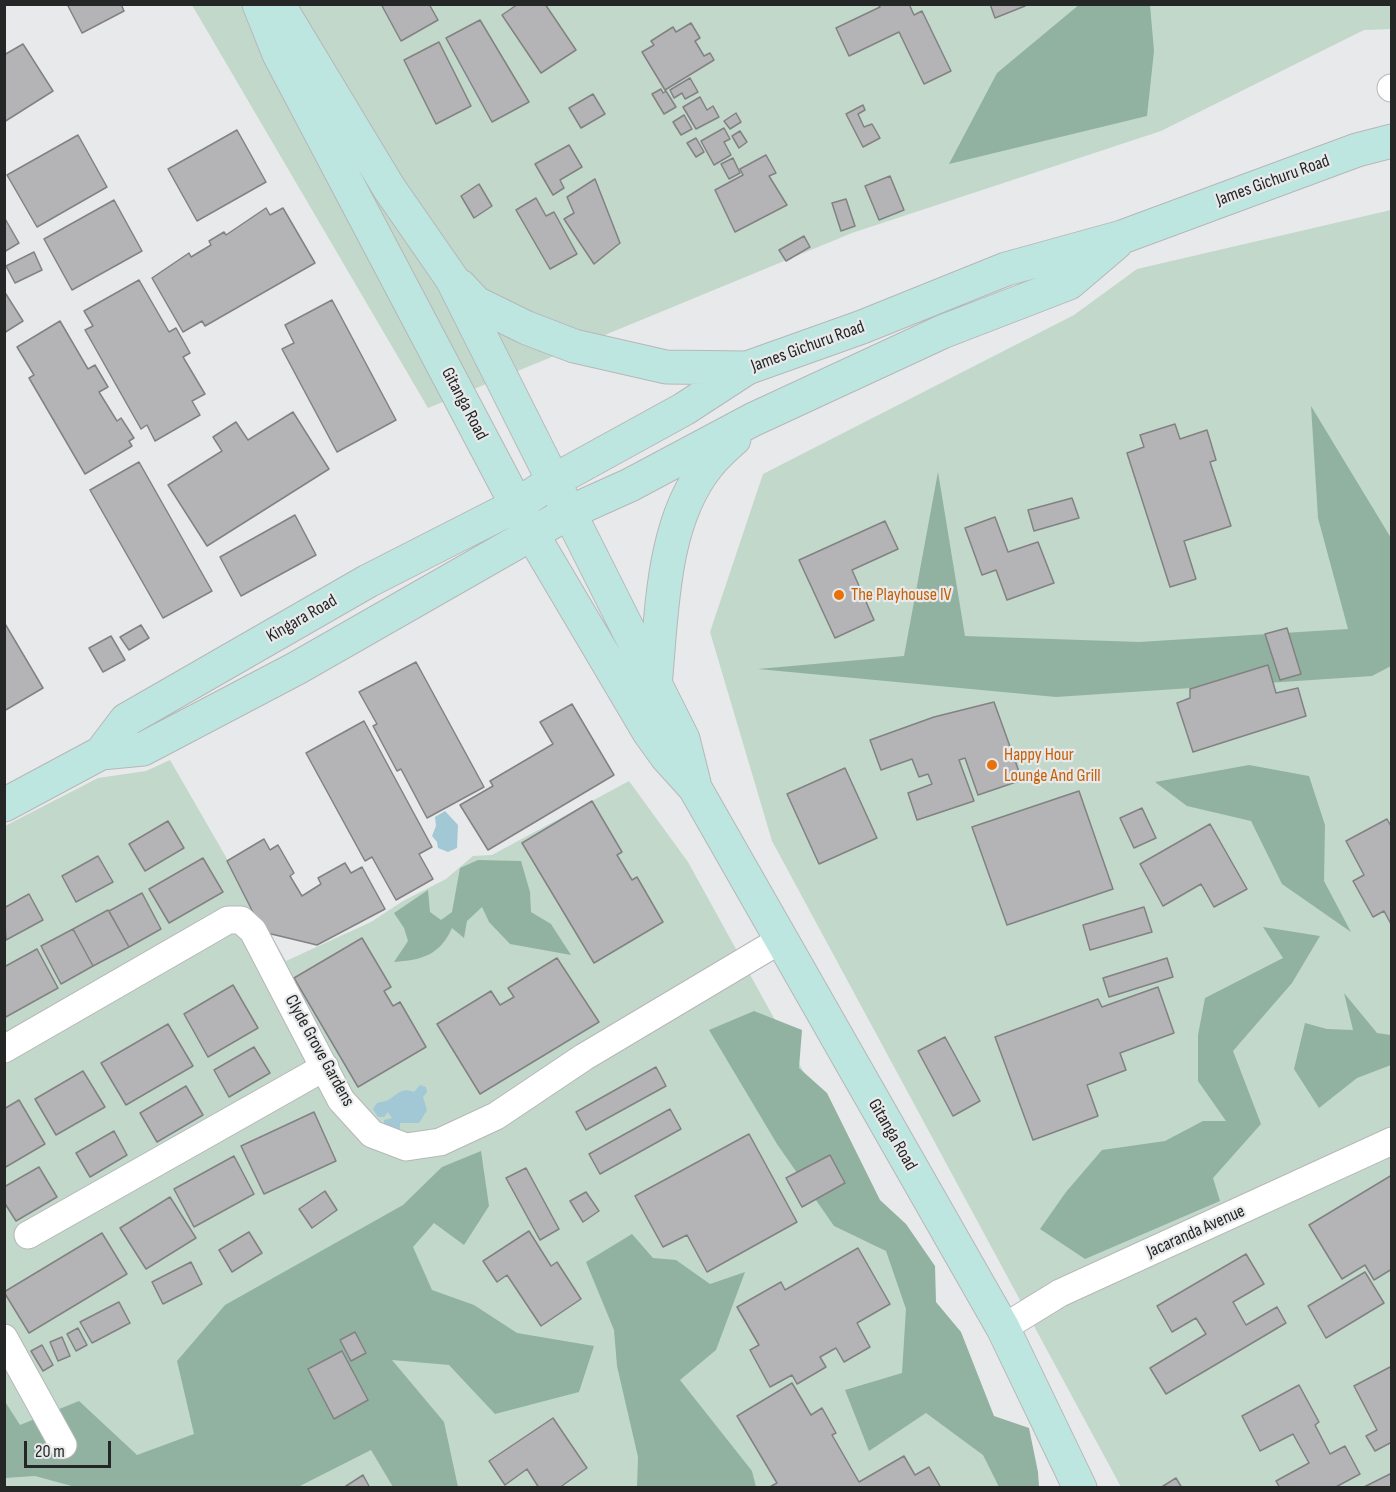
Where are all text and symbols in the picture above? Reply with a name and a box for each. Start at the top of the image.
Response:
street label: James Gichuru Road [1213,150,1333,212]
street label: James Gichuru Road [748,316,868,378]
street label: Gitanga Road [436,364,492,444]
place label: The Playhouse IV [851,584,952,606]
marker: The Playhouse IV [832,588,846,602]
street label: Kingara Road [263,590,341,648]
place label: Happy Hour Lounge And Grill [1004,744,1101,786]
marker: Happy Hour Lounge And Grill [985,758,999,772]
street label: Clyde Grove Gardens [279,991,359,1111]
street label: Gitanga Road [863,1095,921,1175]
street label: Jacaranda Avenue [1143,1201,1249,1263]
scale bar [27,1429,114,1467]
text: 20 m [35,1441,65,1462]

